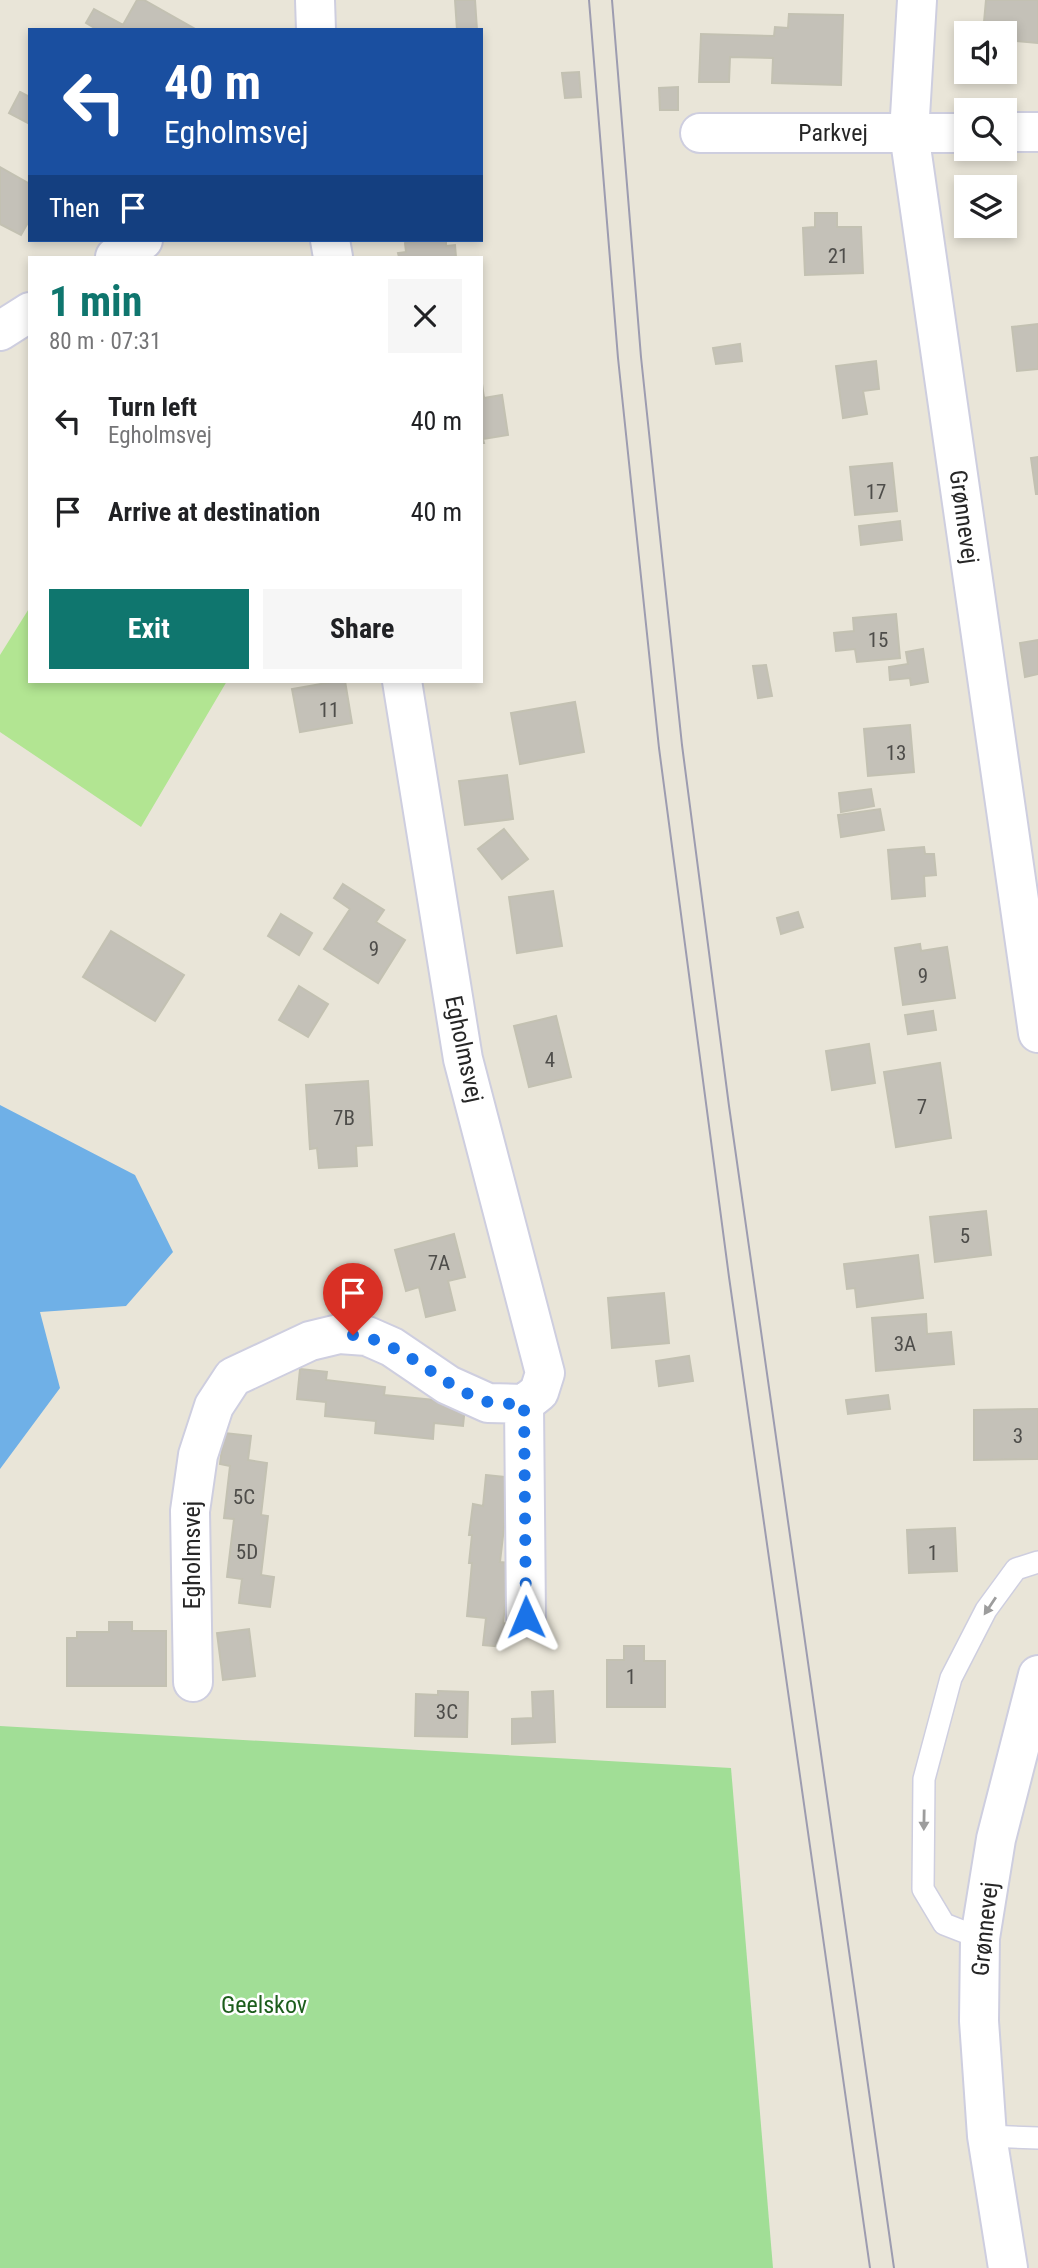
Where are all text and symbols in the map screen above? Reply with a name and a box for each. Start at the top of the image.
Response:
map controls [954,21,1017,238]
button: sound [954,21,1017,84]
text: 40 m [164,54,261,111]
icon: left [49,56,140,147]
button: search [954,98,1017,161]
text: Egholmsvej [164,113,309,151]
street label: Parkvej [798,119,868,147]
button: layers [954,175,1017,238]
icon: arrive [114,189,152,227]
text: Then [49,193,100,223]
house number: 21 [828,244,848,268]
text: 1 min [49,277,142,326]
button: close [388,279,462,353]
text: 80 m · 07:31 [49,328,161,355]
text: Turn left [108,392,197,422]
icon: left [49,402,87,440]
text: 40 m [411,406,462,436]
text: Egholmsvej [108,422,212,449]
street label: Grønnevej [944,468,984,566]
house number: 17 [866,480,886,504]
icon: arrive [49,493,87,531]
text: Arrive at destination [108,497,320,527]
text: 40 m [411,497,462,527]
button: Exit [49,589,249,669]
button: Share [263,589,462,669]
house number: 15 [868,628,888,652]
house number: 11 [319,698,339,722]
house number: 13 [886,741,906,765]
house number: 9 [369,937,379,961]
house number: 9 [918,964,928,988]
street label: Egholmsvej [439,993,489,1105]
house number: 4 [545,1048,555,1072]
house number: 7 [917,1095,927,1119]
house number: 7B [333,1106,355,1130]
house number: 5 [960,1224,970,1248]
house number: 7A [428,1251,450,1275]
pin [323,1263,383,1335]
icon: arrive [334,1274,372,1312]
house number: 3A [894,1332,916,1356]
house number: 3 [1013,1424,1023,1448]
house number: 5C [233,1485,255,1509]
street label: Egholmsvej [178,1501,206,1609]
house number: 5D [236,1540,258,1564]
house number: 1 [928,1541,938,1565]
position arrow [489,1580,563,1654]
one-way arrow [983,1597,997,1615]
house number: 1 [626,1665,636,1689]
house number: 3C [436,1700,458,1724]
one-way arrow [918,1809,930,1831]
street label: Grønnevej [966,1881,1004,1977]
park label: Geelskov [221,1991,307,2019]

